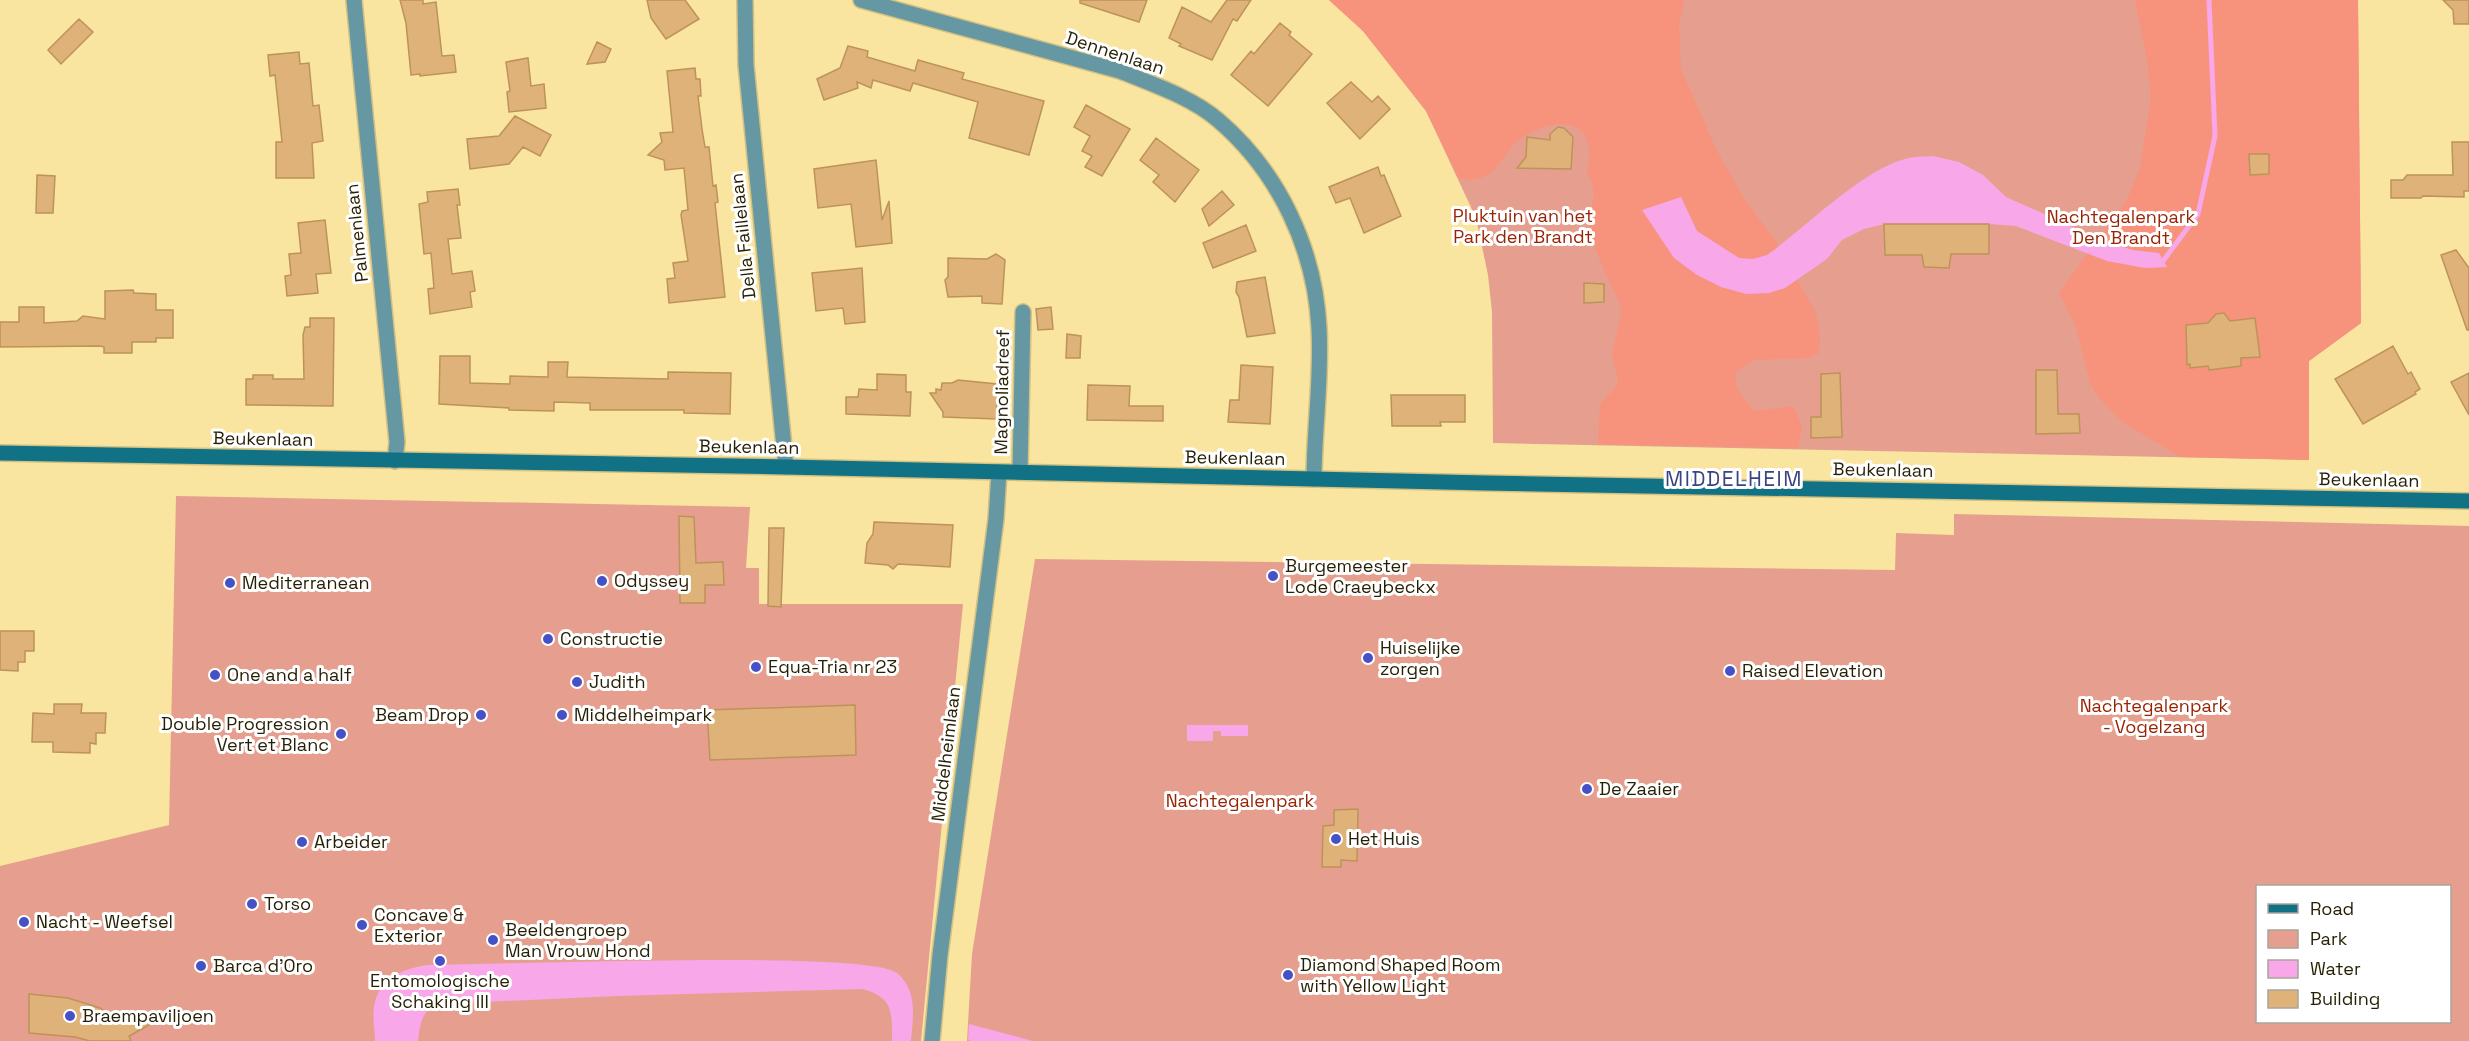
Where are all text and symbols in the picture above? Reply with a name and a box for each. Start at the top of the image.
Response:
street label: Dennenlaan [1063,26,1167,79]
street label: Della Faillelaan [724,172,761,300]
street label: Palmenlaan [340,183,373,283]
park label: Pluktuin van het Park den Brandt [1453,204,1593,248]
park label: Nachtegalenpark Den Brandt [2047,205,2196,249]
street label: Magnoliadreef [989,329,1014,455]
street label: Beukenlaan [213,426,314,451]
street label: Beukenlaan [699,434,800,459]
street label: Beukenlaan [1185,445,1286,470]
street label: Beukenlaan [1833,457,1934,482]
district label: MIDDELHEIM [1665,465,1803,492]
street label: Beukenlaan [2319,467,2420,492]
place label: Burgemeester Lode Craeybeckx [1285,554,1436,598]
place label: Odyssey [614,569,689,592]
marker: Burgemeester Lode Craeybeckx [1266,569,1280,583]
place label: Mediterranean [242,571,370,594]
marker: Odyssey [595,574,609,588]
marker: Mediterranean [223,576,237,590]
place label: Constructie [560,627,663,650]
marker: Constructie [541,632,555,646]
place label: Huiselijke zorgen [1380,636,1461,680]
marker: Huiselijke zorgen [1361,651,1375,665]
place label: Equa-Tria nr 23 [768,655,897,678]
place label: Raised Elevation [1742,659,1883,682]
marker: Equa-Tria nr 23 [749,660,763,674]
place label: One and a half [227,663,352,686]
marker: Raised Elevation [1723,664,1737,678]
marker: One and a half [208,668,222,682]
place label: Judith [589,670,646,693]
marker: Judith [570,675,584,689]
street label: Middelheimlaan [926,685,965,823]
park label: Nachtegalenpark - Vogelzang [2080,694,2229,738]
place label: Beam Drop [375,703,469,726]
place label: Middelheimpark [574,703,713,726]
marker: Beam Drop [474,708,488,722]
marker: Middelheimpark [555,708,569,722]
place label: Double Progression Vert et Blanc [161,712,329,756]
marker: Double Progression Vert et Blanc [334,727,348,741]
place label: De Zaaier [1599,777,1679,800]
marker: De Zaaier [1580,782,1594,796]
park label: Nachtegalenpark [1166,789,1315,812]
place label: Het Huis [1348,827,1420,850]
place label: Arbeider [314,830,388,853]
marker: Het Huis [1329,832,1343,846]
marker: Arbeider [295,835,309,849]
legend [2256,885,2451,1023]
place label: Torso [264,892,311,915]
marker: Torso [245,897,259,911]
text: Road [2310,897,2354,920]
place label: Concave & Exterior [374,903,464,947]
place label: Nacht - Weefsel [36,910,173,933]
marker: Nacht - Weefsel [17,915,31,929]
marker: Concave & Exterior [355,918,369,932]
place label: Beeldengroep Man Vrouw Hond [505,918,651,962]
text: Park [2310,927,2348,950]
marker: Beeldengroep Man Vrouw Hond [486,933,500,947]
place label: Diamond Shaped Room with Yellow Light [1300,953,1501,997]
place label: Barca d'Oro [213,954,313,977]
marker: Entomologische Schaking III [433,954,447,968]
text: Water [2310,957,2361,980]
marker: Barca d'Oro [194,959,208,973]
marker: Diamond Shaped Room with Yellow Light [1281,968,1295,982]
place label: Entomologische Schaking III [370,969,510,1013]
text: Building [2310,987,2380,1010]
place label: Braempaviljoen [82,1004,214,1027]
marker: Braempaviljoen [63,1009,77,1023]

